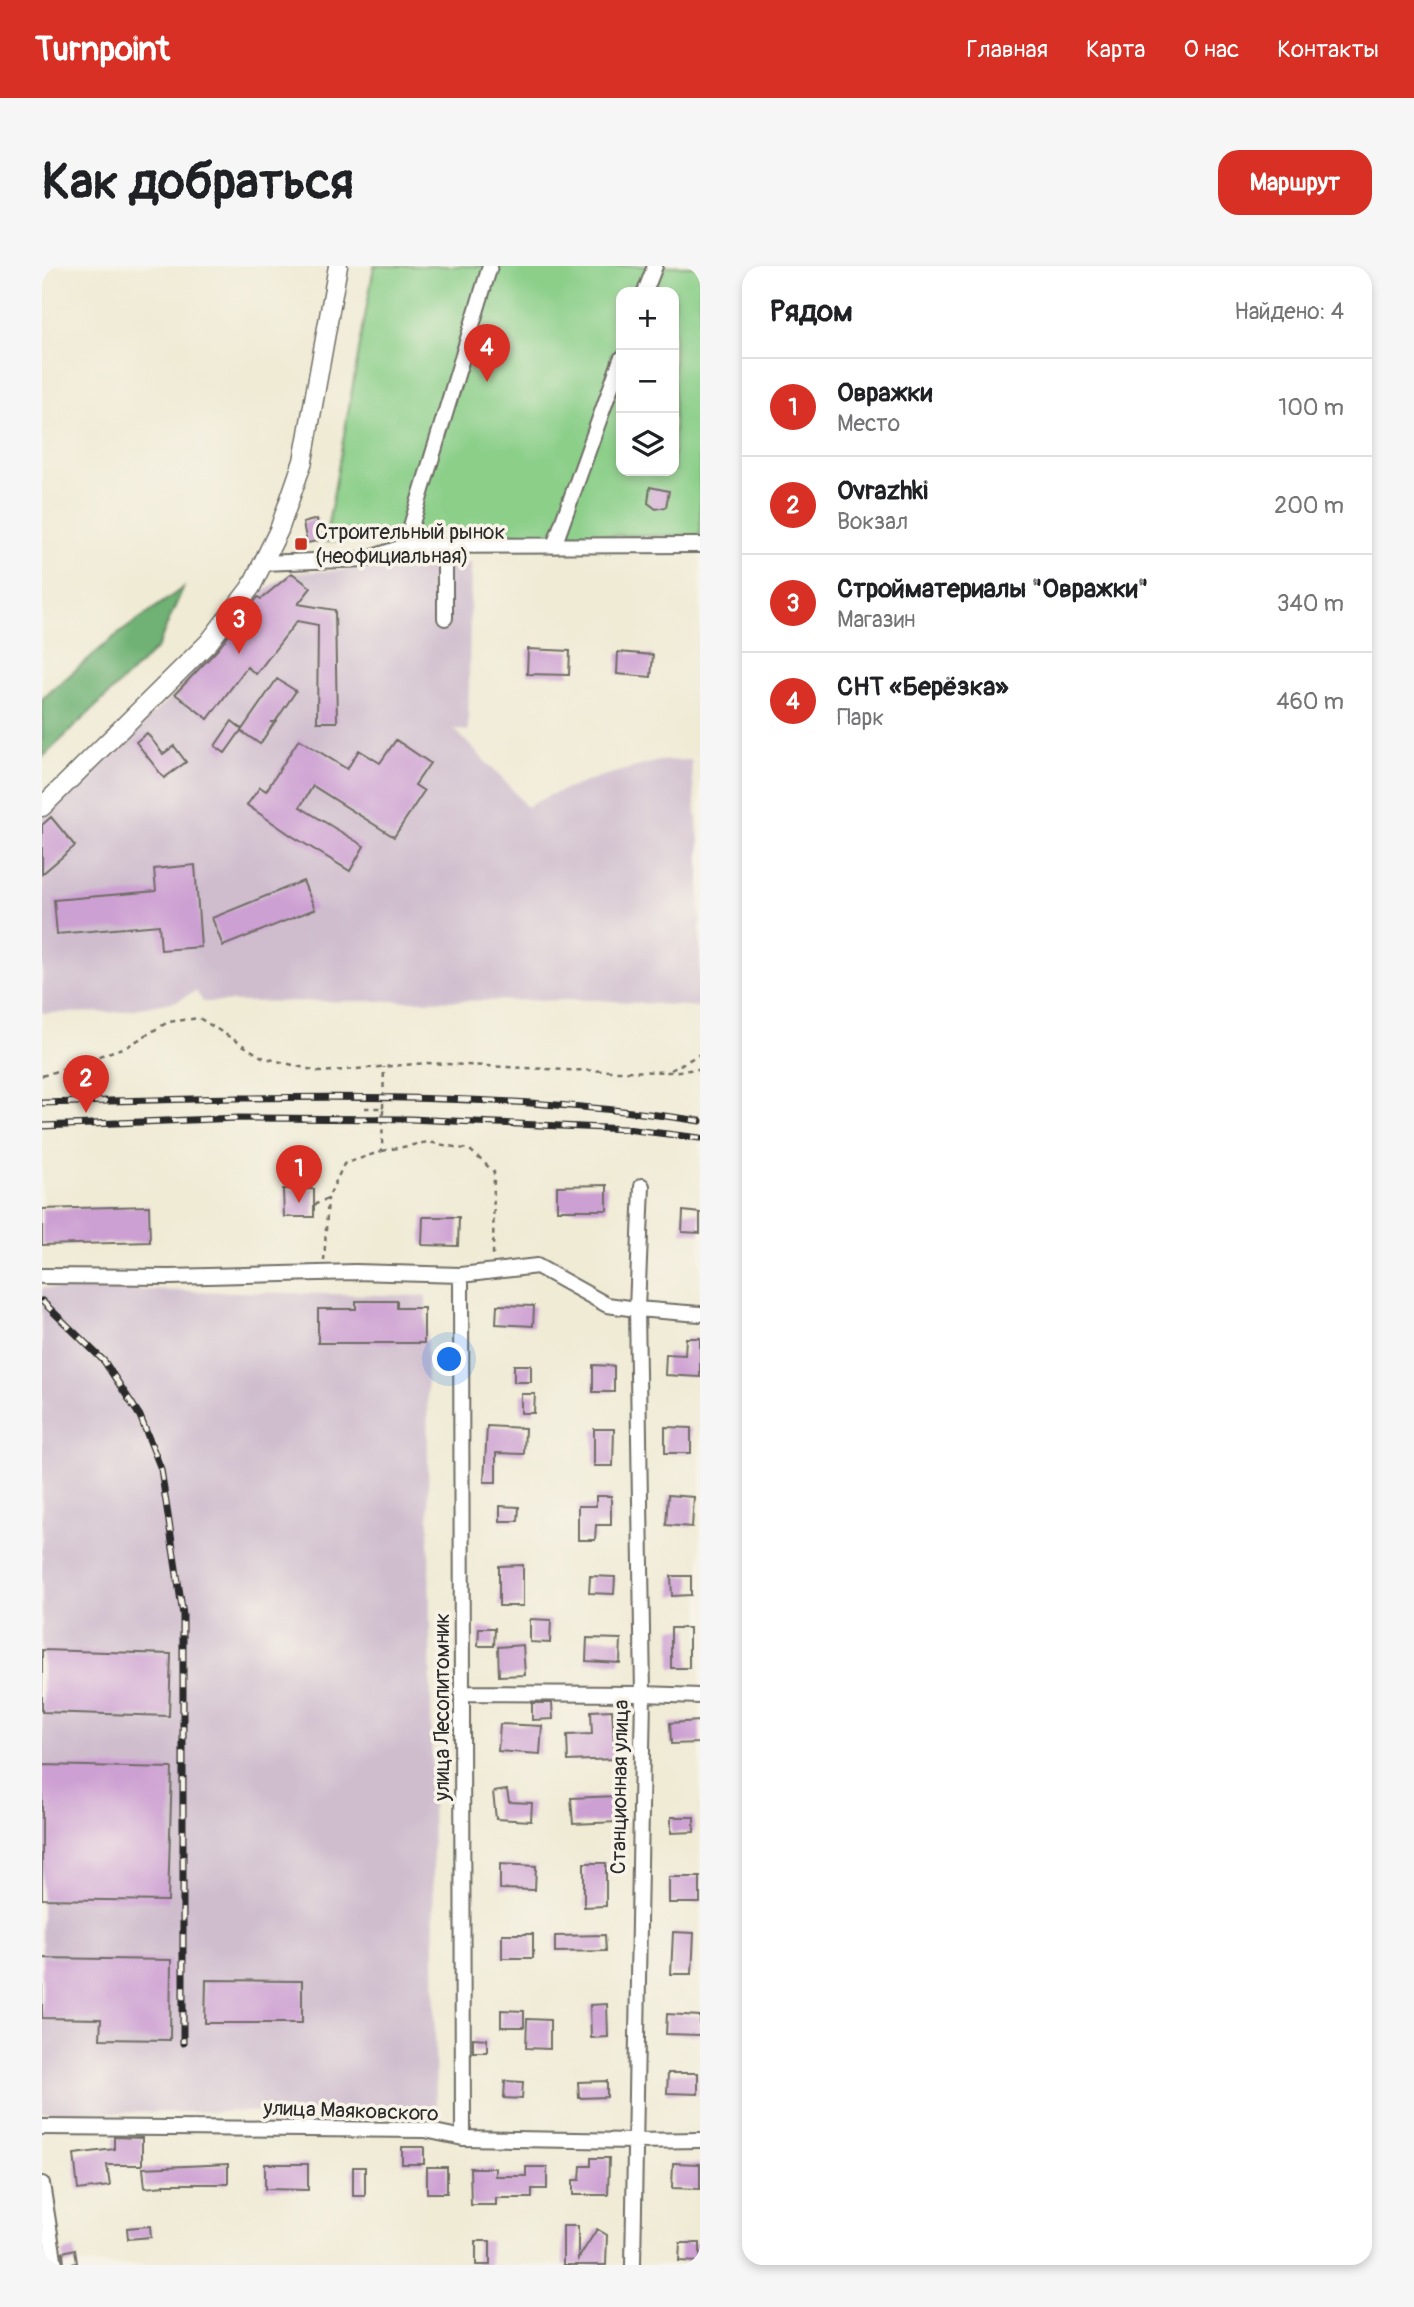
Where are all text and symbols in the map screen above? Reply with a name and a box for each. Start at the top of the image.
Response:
text: Turnpoint [35,29,170,70]
text: Главная [967,35,1048,64]
text: Карта [1086,35,1146,64]
text: О нас [1184,35,1239,64]
text: Контакты [1277,35,1379,64]
button: Маршрут [1218,150,1372,215]
text: Как добраться [42,152,354,213]
map controls [616,287,679,476]
button: + [616,287,679,350]
text: Рядом [770,293,853,330]
text: Найдено: 4 [1234,297,1344,326]
pin: 4 [464,324,510,382]
button: − [616,350,679,413]
text: Овражки [837,377,932,409]
text: 1 [789,393,798,422]
text: 100 m [1278,393,1344,422]
text: Место [837,409,900,438]
button: layers [616,413,679,476]
text: Ovrazhki [837,475,928,507]
text: 2 [787,491,799,520]
text: 200 m [1274,491,1344,520]
text: Вокзал [837,507,908,536]
place label: Строительный рынок (неофициальная) [315,519,505,570]
marker: Строительный рынок (неофициальная) [293,536,309,552]
text: Стройматериалы "Овражки" [837,573,1148,605]
text: 3 [787,589,799,618]
text: 340 m [1277,589,1344,618]
pin: 3 [216,596,262,654]
text: Магазин [837,605,916,634]
text: СНТ «Берёзка» [837,671,1008,703]
text: 4 [786,687,800,716]
text: 460 m [1276,687,1344,716]
text: Парк [837,703,884,732]
pin: 2 [63,1055,109,1113]
pin: 1 [276,1145,322,1203]
your location [432,1342,466,1376]
street label: улица Лесопитомник [429,1613,456,1802]
street label: Станционная улица [605,1699,635,1875]
street label: улица Маяковского [262,2094,439,2128]

